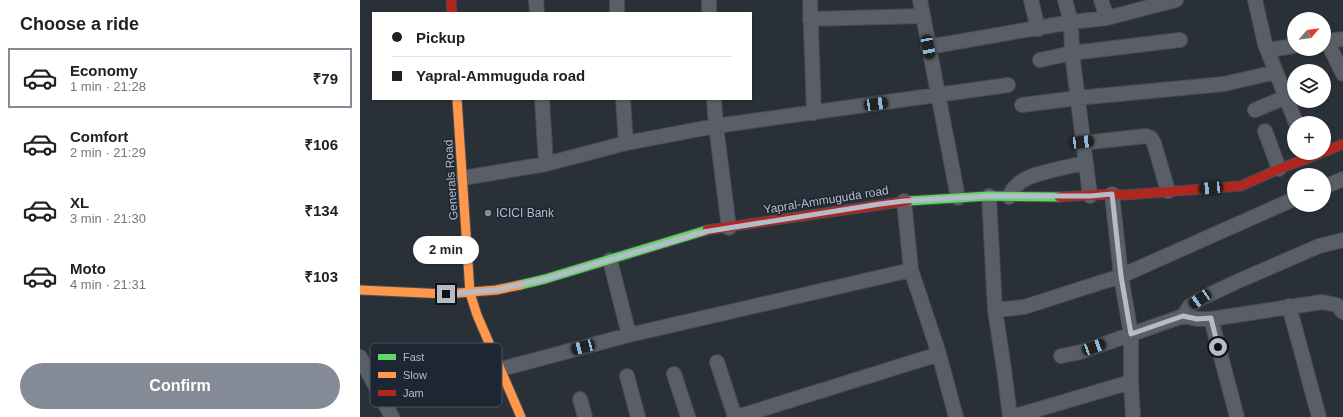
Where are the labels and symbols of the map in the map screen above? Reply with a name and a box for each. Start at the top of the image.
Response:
north arrow [1287,12,1331,56]
car [920,34,936,60]
car [863,96,889,112]
car [1069,135,1095,149]
street label: Generals Road [441,139,461,221]
car [1199,181,1223,195]
street label: Yapral-Ammuguda road [762,183,890,217]
place label: ICICI Bank [496,206,555,220]
marker: ICICI Bank [483,208,493,218]
callout: 2 min [413,236,479,264]
route end [437,285,455,303]
car [1187,287,1213,311]
car [1081,337,1107,357]
car [570,338,596,356]
route start [1209,338,1227,356]
legend [370,343,502,407]
text: Fast [403,351,424,363]
text: Slow [403,369,427,381]
text: Jam [403,387,424,399]

